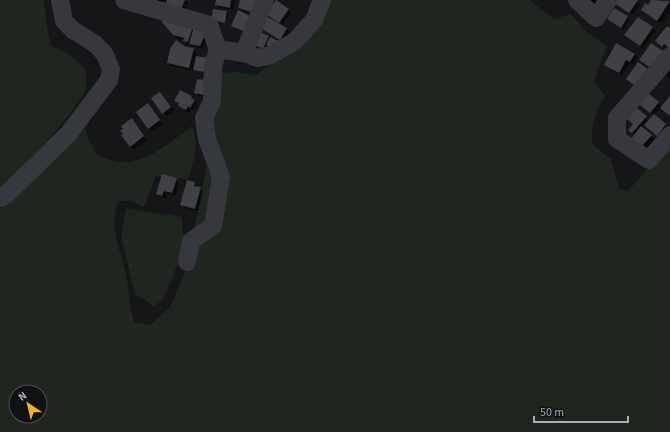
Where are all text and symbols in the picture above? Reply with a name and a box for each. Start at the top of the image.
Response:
north arrow [8,384,48,424]
text: N [15,388,30,404]
scale bar [534,398,628,424]
text: 50 m [540,404,564,421]

